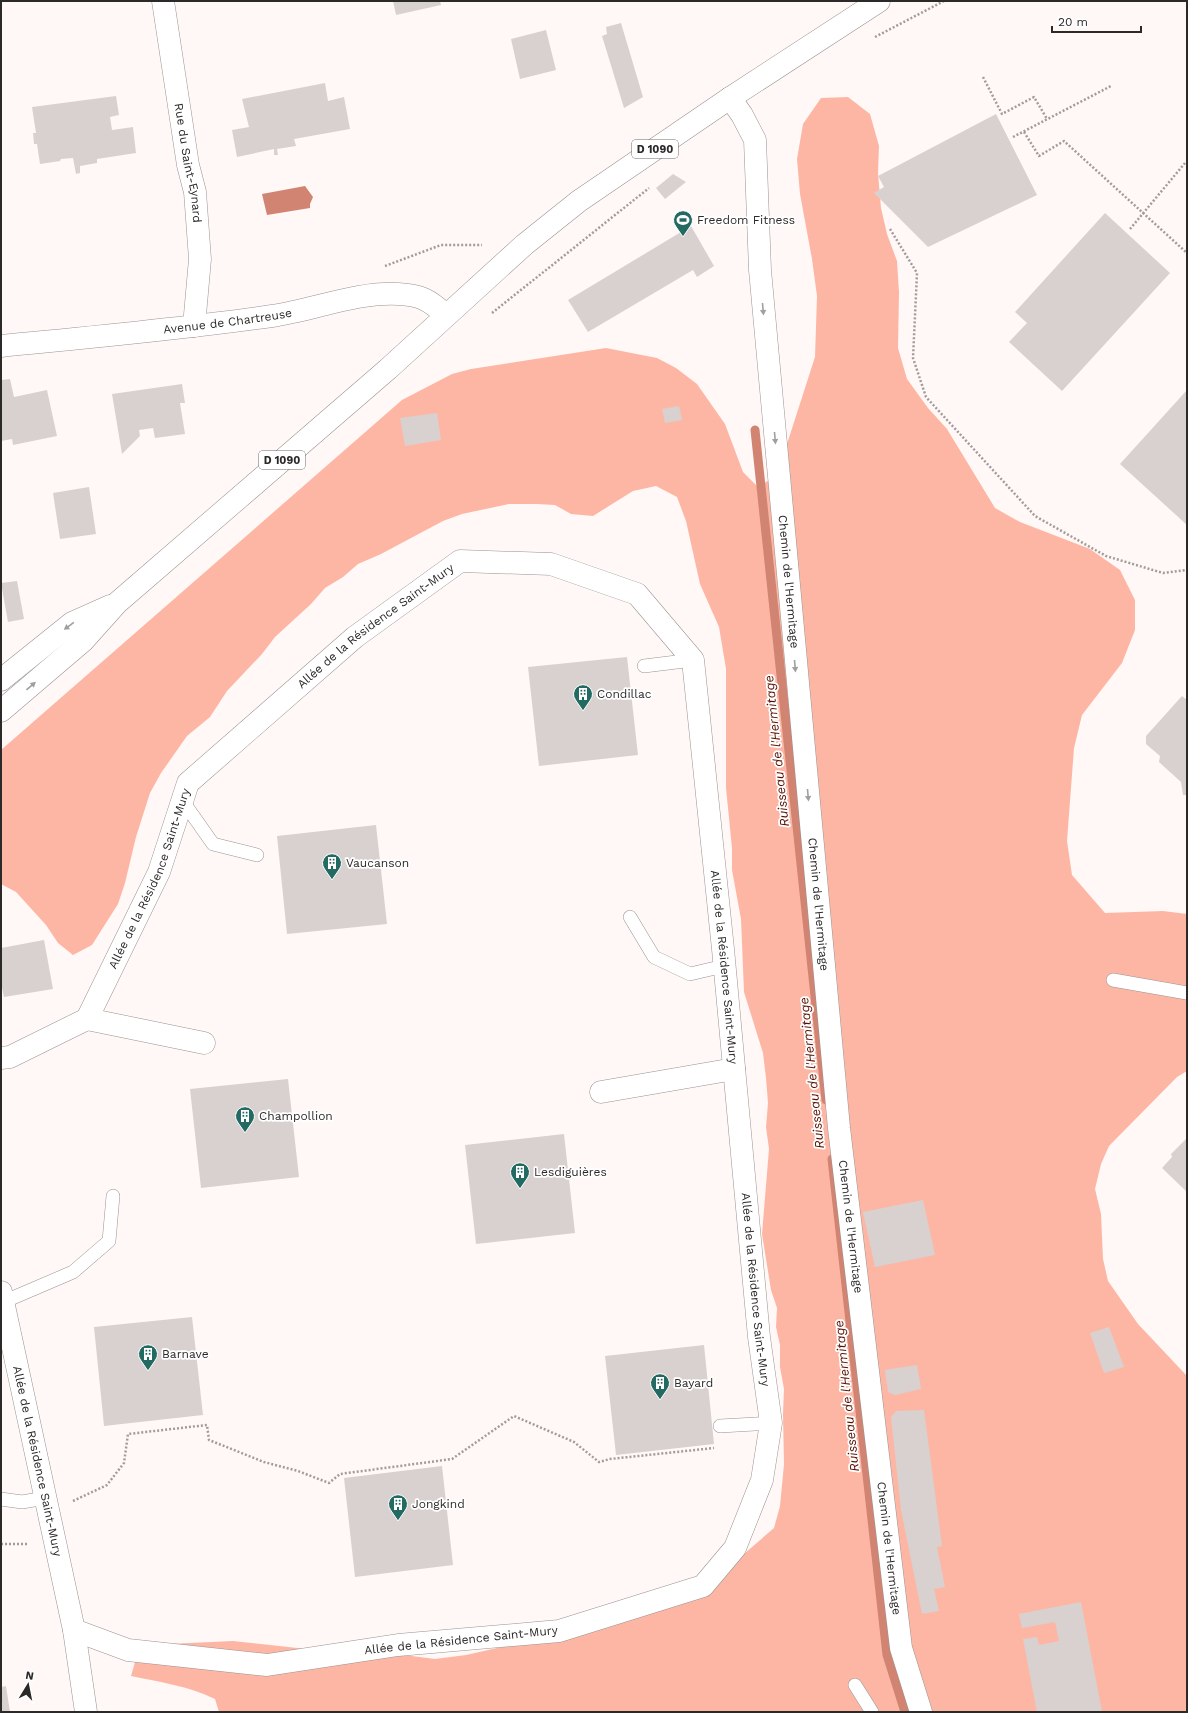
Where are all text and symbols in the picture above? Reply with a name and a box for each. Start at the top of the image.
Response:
scale bar [1052,8,1141,34]
text: 20 m [1058,15,1088,29]
street label: Rue du Saint-Eynard [172,102,204,223]
road number: D 1090 [632,140,678,158]
sports icon: Freedom Fitness [672,209,694,237]
place label: Freedom Fitness [697,213,795,227]
one-way arrow [760,303,767,315]
street label: Avenue de Chartreuse [163,306,293,337]
one-way arrow [771,432,778,445]
road number: D 1090 [259,451,305,469]
street label: Chemin de l'Hermitage [776,514,802,649]
street label: Allée de la Résidence Saint-Mury [294,560,457,691]
one-way arrow [64,622,74,630]
one-way arrow [792,660,799,672]
water label: Ruisseau de l'Hermitage [761,674,792,827]
one-way arrow [25,681,36,690]
building icon: Condillac [572,683,594,711]
place label: Condillac [597,687,652,701]
street label: Allée de la Résidence Saint-Mury [106,786,193,971]
one-way arrow [804,789,811,801]
street label: Chemin de l'Hermitage [805,837,832,972]
building icon: Vaucanson [321,852,343,880]
place label: Vaucanson [346,856,409,870]
street label: Allée de la Résidence Saint-Mury [708,869,741,1065]
water label: Ruisseau de l'Hermitage [796,996,827,1149]
building icon: Champollion [234,1105,256,1133]
place label: Champollion [259,1109,333,1123]
street label: Chemin de l'Hermitage [836,1159,866,1294]
building icon: Lesdiguières [509,1161,531,1189]
place label: Lesdiguières [534,1165,607,1179]
street label: Allée de la Résidence Saint-Mury [739,1192,773,1388]
water label: Ruisseau de l'Hermitage [831,1319,862,1472]
building icon: Barnave [137,1343,159,1371]
place label: Barnave [162,1347,209,1361]
street label: Allée de la Résidence Saint-Mury [10,1364,65,1559]
building icon: Bayard [649,1372,671,1400]
place label: Bayard [674,1376,713,1390]
street label: Chemin de l'Hermitage [874,1481,904,1616]
building icon: Jongkind [387,1493,409,1521]
place label: Jongkind [412,1497,465,1511]
street label: Allée de la Résidence Saint-Mury [364,1623,559,1657]
north arrow [8,1665,48,1705]
text: N [25,1669,35,1683]

